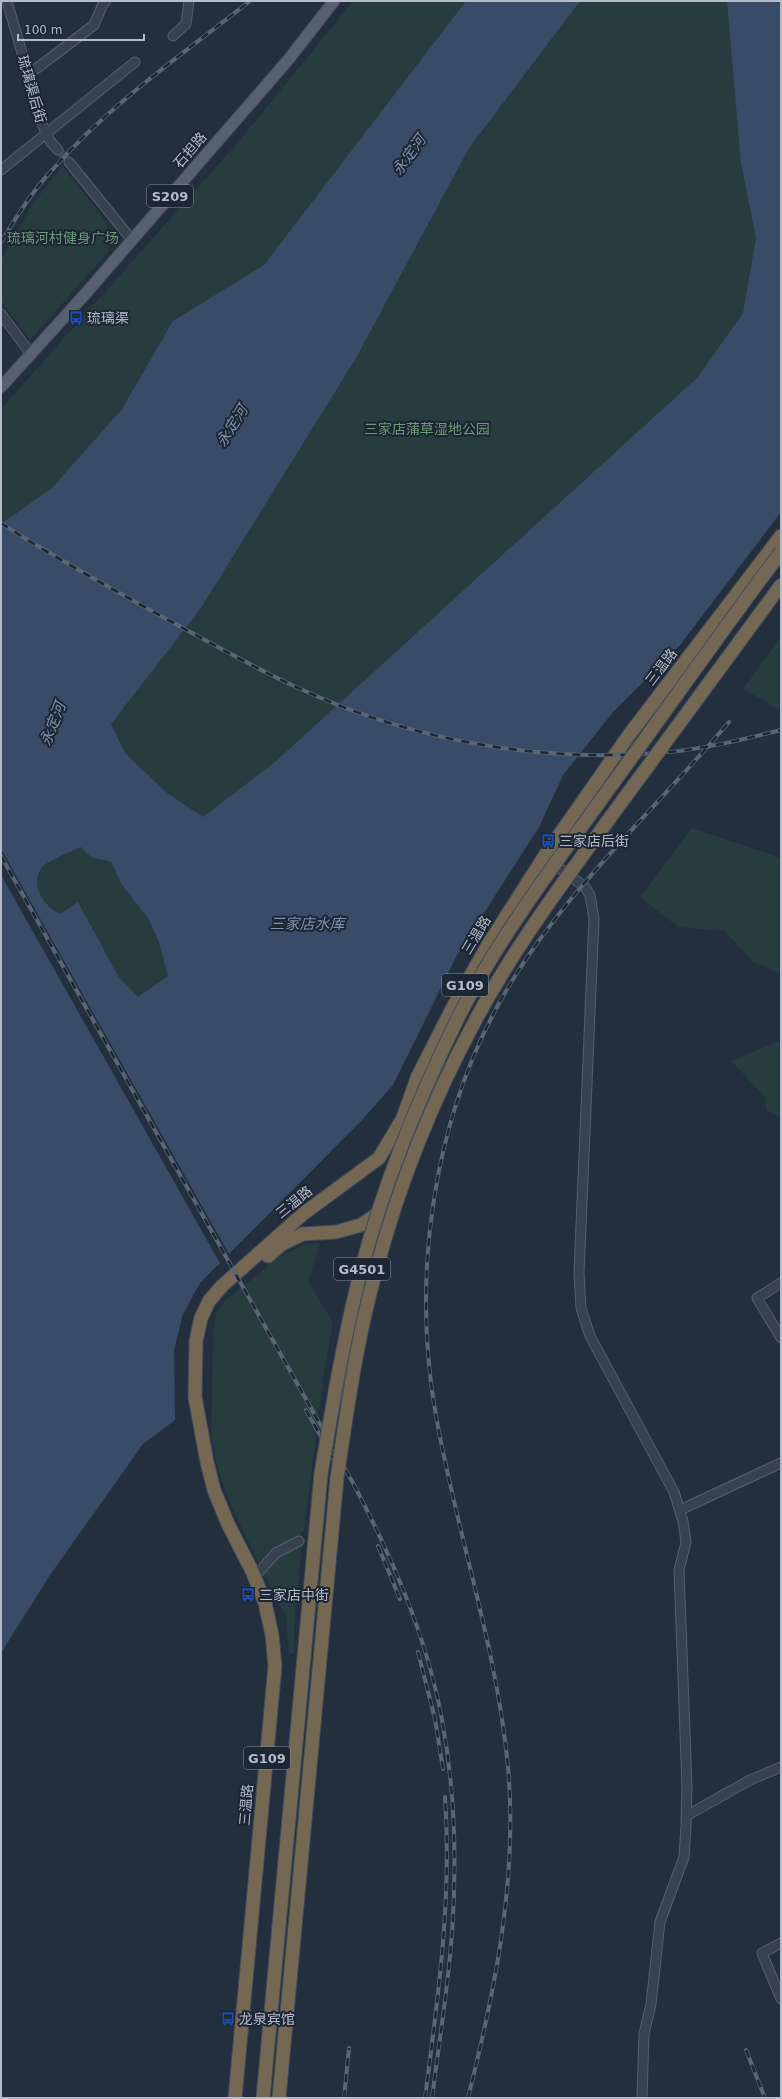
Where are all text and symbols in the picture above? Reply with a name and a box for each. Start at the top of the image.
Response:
scale bar [18,16,144,42]
text: 100 m [24,23,62,37]
street label: 琉璃渠后街 [15,53,49,125]
street label: 石担路 [170,129,210,171]
water label: 永定河 [388,129,431,178]
road number: S209 [147,185,193,207]
park label: 琉璃河村健身广场 [7,230,119,246]
bus stop icon: 琉璃渠 [68,310,84,326]
place label: 琉璃渠 [87,310,129,326]
water label: 永定河 [212,400,253,450]
park label: 三家店蒲草湿地公园 [364,421,490,437]
street label: 三温路 [642,645,680,689]
water label: 永定河 [37,697,71,748]
bus stop icon: 三家店后街 [540,833,556,849]
place label: 三家店后街 [559,833,629,849]
street label: 三温路 [458,913,494,957]
water label: 三家店水库 [269,915,347,933]
road number: G109 [442,974,488,996]
street label: 三温路 [273,1183,315,1221]
road number: G4501 [334,1258,390,1280]
bus stop icon: 三家店中街 [240,1587,256,1603]
place label: 三家店中街 [259,1587,329,1603]
road number: G109 [244,1747,290,1769]
street label: 三温路 [236,1783,256,1827]
bus stop icon: 龙泉宾馆 [220,2011,236,2027]
place label: 龙泉宾馆 [239,2011,295,2027]

